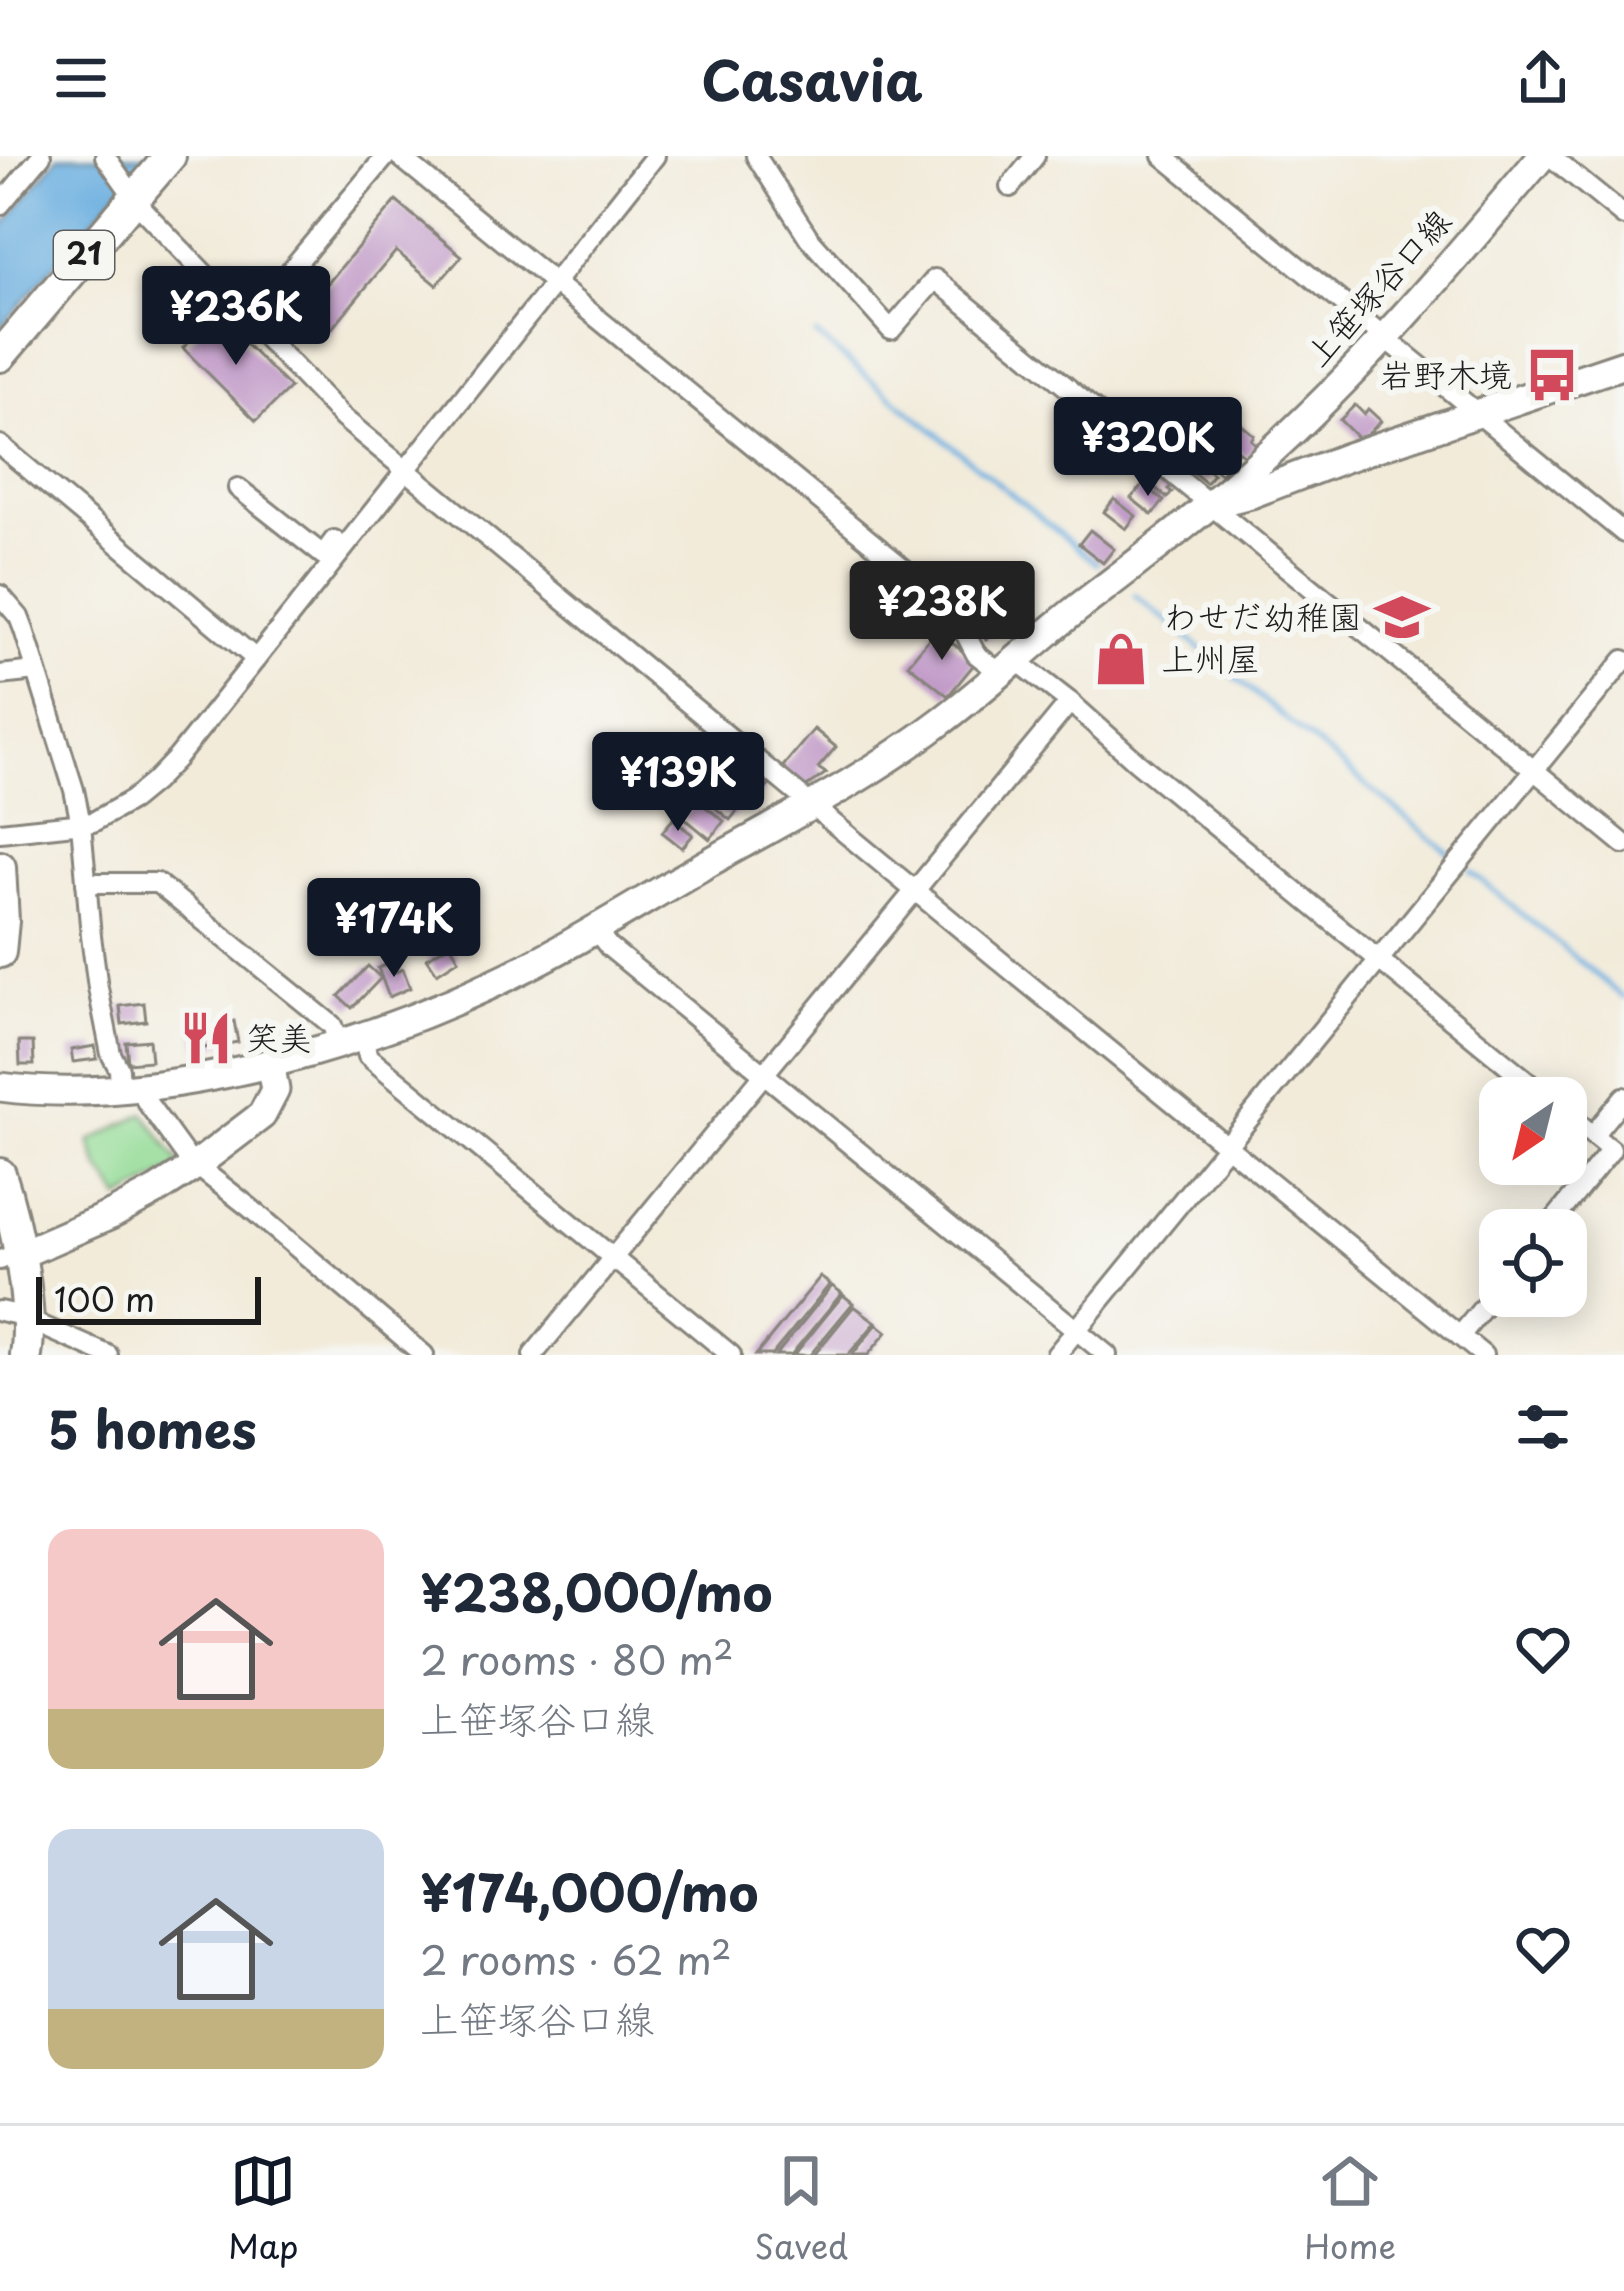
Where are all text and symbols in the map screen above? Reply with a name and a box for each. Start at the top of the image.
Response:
text: Casavia [701,38,923,119]
icon: menu [48,45,114,111]
icon: share [1510,45,1576,111]
street label: 上笹塚谷口線 [1292,196,1461,377]
road number: 21 [54,231,114,279]
pin: ¥236K [152,266,320,368]
text: ¥236K [169,275,303,334]
bus stop icon: 岩野木境 [1523,346,1581,404]
place label: 岩野木境 [1380,348,1512,398]
pin: ¥320K [1064,397,1232,499]
text: ¥320K [1081,406,1215,465]
pin: ¥238K [858,561,1026,663]
text: ¥238K [877,570,1007,629]
school or university icon: わせだ幼稚園 [1373,588,1431,646]
place label: わせだ幼稚園 [1164,590,1362,640]
shop icon: 上州屋 [1092,630,1150,688]
place label: 上州屋 [1161,632,1260,682]
pin: ¥139K [594,732,762,834]
text: ¥139K [619,741,737,800]
pin: ¥174K [310,878,478,980]
text: ¥174K [334,887,454,946]
restaurant icon: 笑美 [177,1009,235,1067]
place label: 笑美 [246,1011,312,1061]
north arrow [1479,1077,1587,1185]
map controls [1479,1077,1587,1317]
button: locate [1479,1209,1587,1317]
scale bar [36,1271,261,1324]
text: 100 m [54,1273,155,1323]
text: 5 homes [48,1389,257,1466]
icon: filters [1510,1394,1576,1460]
text: ¥238,000/mo [420,1552,773,1629]
icon: home [144,1577,288,1721]
icon: heart [1510,1616,1576,1682]
text: 2 rooms · 80 m² [420,1629,734,1688]
text: 上笹塚谷口線 [420,1688,654,1747]
text: ¥174,000/mo [420,1852,758,1929]
icon: home [144,1877,288,2021]
icon: heart [1510,1916,1576,1982]
text: 2 rooms · 62 m² [420,1929,732,1988]
text: 上笹塚谷口線 [420,1988,654,2047]
tab: Map [228,2148,299,2270]
tab: Saved [755,2148,848,2270]
tab: Home [1304,2148,1396,2270]

